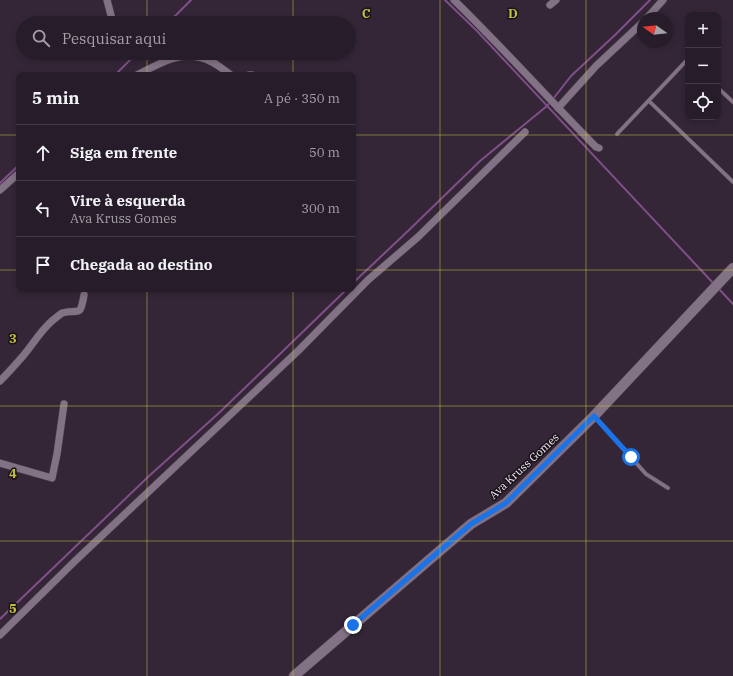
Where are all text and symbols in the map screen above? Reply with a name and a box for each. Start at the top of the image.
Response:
text: C [362,5,371,22]
text: D [508,5,518,22]
north arrow [637,12,673,48]
map controls [685,12,721,120]
button: + [685,12,721,48]
search box [16,16,356,60]
icon: search [30,27,52,49]
text: Pesquisar aqui [62,29,166,48]
button: − [685,48,721,84]
button: locate [685,84,721,120]
text: 5 min [32,87,80,109]
text: A pé · 350 m [264,90,340,107]
icon: ahead [32,142,54,164]
text: Siga em frente [70,143,177,162]
text: 50 m [309,144,340,161]
text: Vire à esquerda [70,191,186,210]
icon: left [32,198,54,220]
text: 300 m [301,200,340,217]
text: Ava Kruss Gomes [70,210,177,227]
icon: arrive [32,254,54,276]
text: Chegada ao destino [70,255,213,274]
text: 3 [9,330,17,347]
street label: Ava Kruss Gomes [486,430,562,502]
route start [622,448,640,466]
text: 4 [9,465,17,482]
text: 5 [9,600,17,617]
route end [344,616,362,634]

